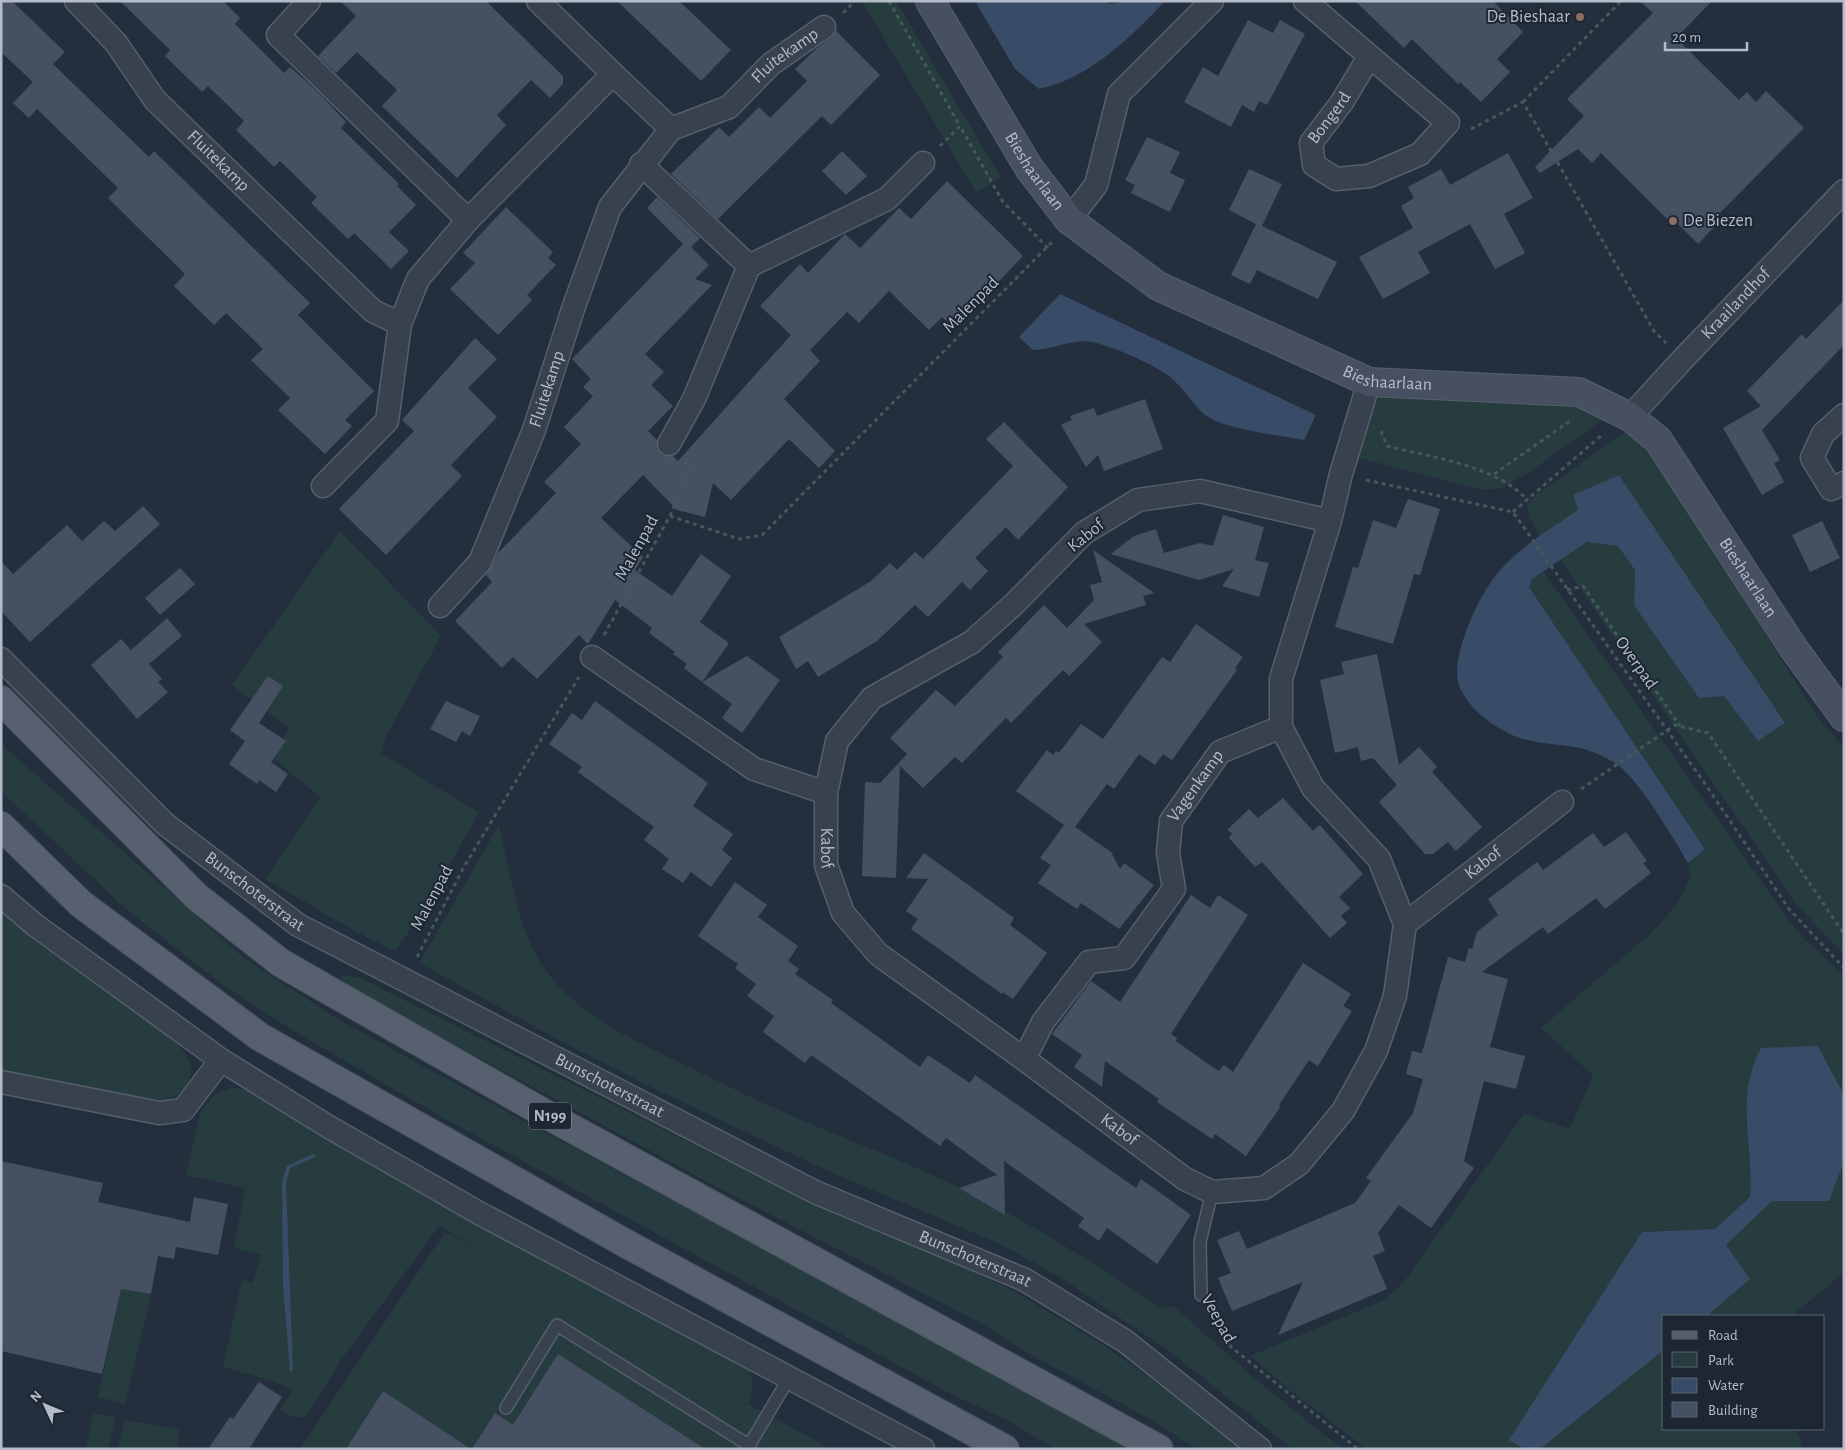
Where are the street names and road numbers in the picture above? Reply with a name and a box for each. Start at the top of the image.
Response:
street label: Fluitekamp [748,25,822,87]
street label: Bongerd [1305,89,1355,147]
street label: Fluitekamp [183,127,253,195]
street label: Bieshaarlaan [1001,129,1067,214]
street label: Kraailandhof [1698,264,1775,343]
street label: Malenpad [939,273,1003,337]
street label: Fluitekamp [526,349,568,430]
street label: Bieshaarlaan [1340,362,1432,394]
street label: Malenpad [612,513,662,583]
street label: Kabof [1064,515,1109,556]
street label: Bieshaarlaan [1715,535,1780,621]
street label: Overpad [1612,633,1660,693]
street label: Vagenkamp [1164,747,1227,825]
street label: Kabof [817,827,836,873]
street label: Kabof [1461,843,1506,883]
street label: Bunschoterstraat [201,849,307,936]
street label: Malenpad [407,862,457,934]
street label: Bunschoterstraat [552,1050,667,1121]
road number: N199 [529,1102,571,1130]
street label: Kabof [1097,1110,1142,1150]
street label: Bunschoterstraat [916,1228,1035,1291]
street label: Veepad [1197,1292,1239,1346]

